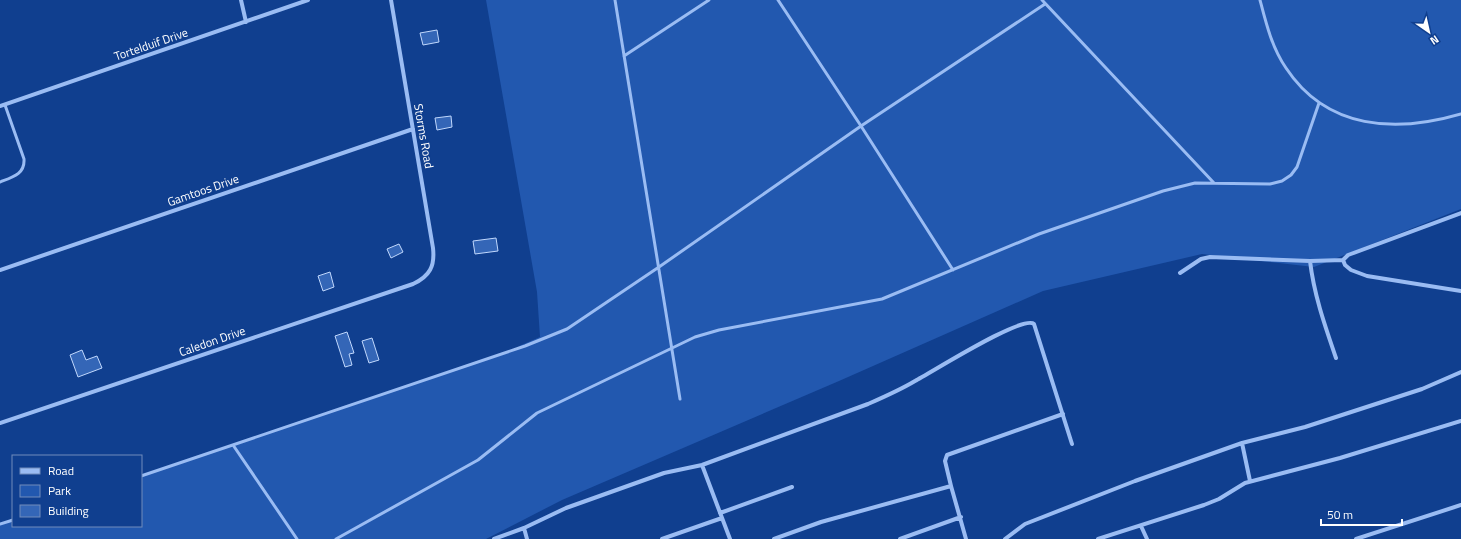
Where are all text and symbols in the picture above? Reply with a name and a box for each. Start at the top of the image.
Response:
north arrow [1409,12,1449,52]
street label: Tortelduif Drive [112,22,190,66]
text: N [1427,32,1442,49]
street label: Storms Road [409,102,439,170]
street label: Gamtoos Drive [165,169,241,211]
street label: Caledon Drive [176,321,248,361]
legend [12,455,142,527]
text: Road [48,461,74,480]
text: Park [48,481,71,500]
text: Building [48,501,89,520]
scale bar [1321,501,1402,527]
text: 50 m [1327,505,1353,524]

